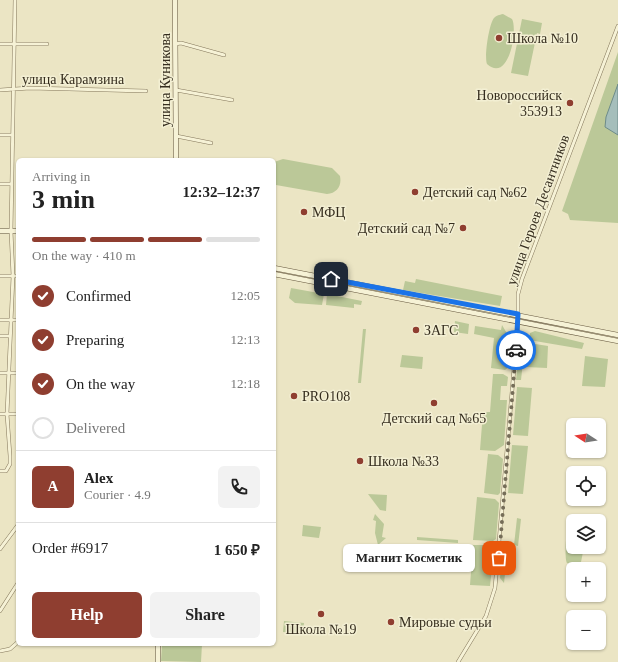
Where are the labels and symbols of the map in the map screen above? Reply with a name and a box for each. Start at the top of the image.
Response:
place label: Школа №10 [507,31,578,46]
street label: улица Куникова [158,32,173,127]
marker: Школа №10 [494,33,504,43]
street label: улица Карамзина [22,72,125,87]
place label: Новороссийск 353913 [477,88,562,119]
marker: Новороссийск 353913 [565,98,575,108]
street label: улица Героев Десантников [504,132,572,287]
place label: Детский сад №62 [423,185,527,200]
marker: Детский сад №62 [410,187,420,197]
place label: МФЦ [312,205,345,220]
marker: МФЦ [299,207,309,217]
place label: Детский сад №7 [358,221,455,236]
marker: Детский сад №7 [458,223,468,233]
pin [314,262,348,296]
place label: ЗАГС [424,323,458,338]
marker: ЗАГС [411,325,421,335]
courier [496,330,536,370]
place label: PRO108 [302,389,350,404]
marker: PRO108 [289,391,299,401]
marker: Детский сад №65 [429,398,439,408]
place label: Детский сад №65 [382,411,486,426]
north arrow [566,418,606,458]
place label: Школа №33 [368,454,439,469]
marker: Школа №33 [355,456,365,466]
pin [482,541,516,575]
callout: Магнит Косметик [343,544,475,572]
marker: Школа №19 [316,609,326,619]
place label: Мировые судьи [399,615,492,630]
marker: Мировые судьи [386,617,396,627]
place label: Школа №19 [285,622,357,637]

